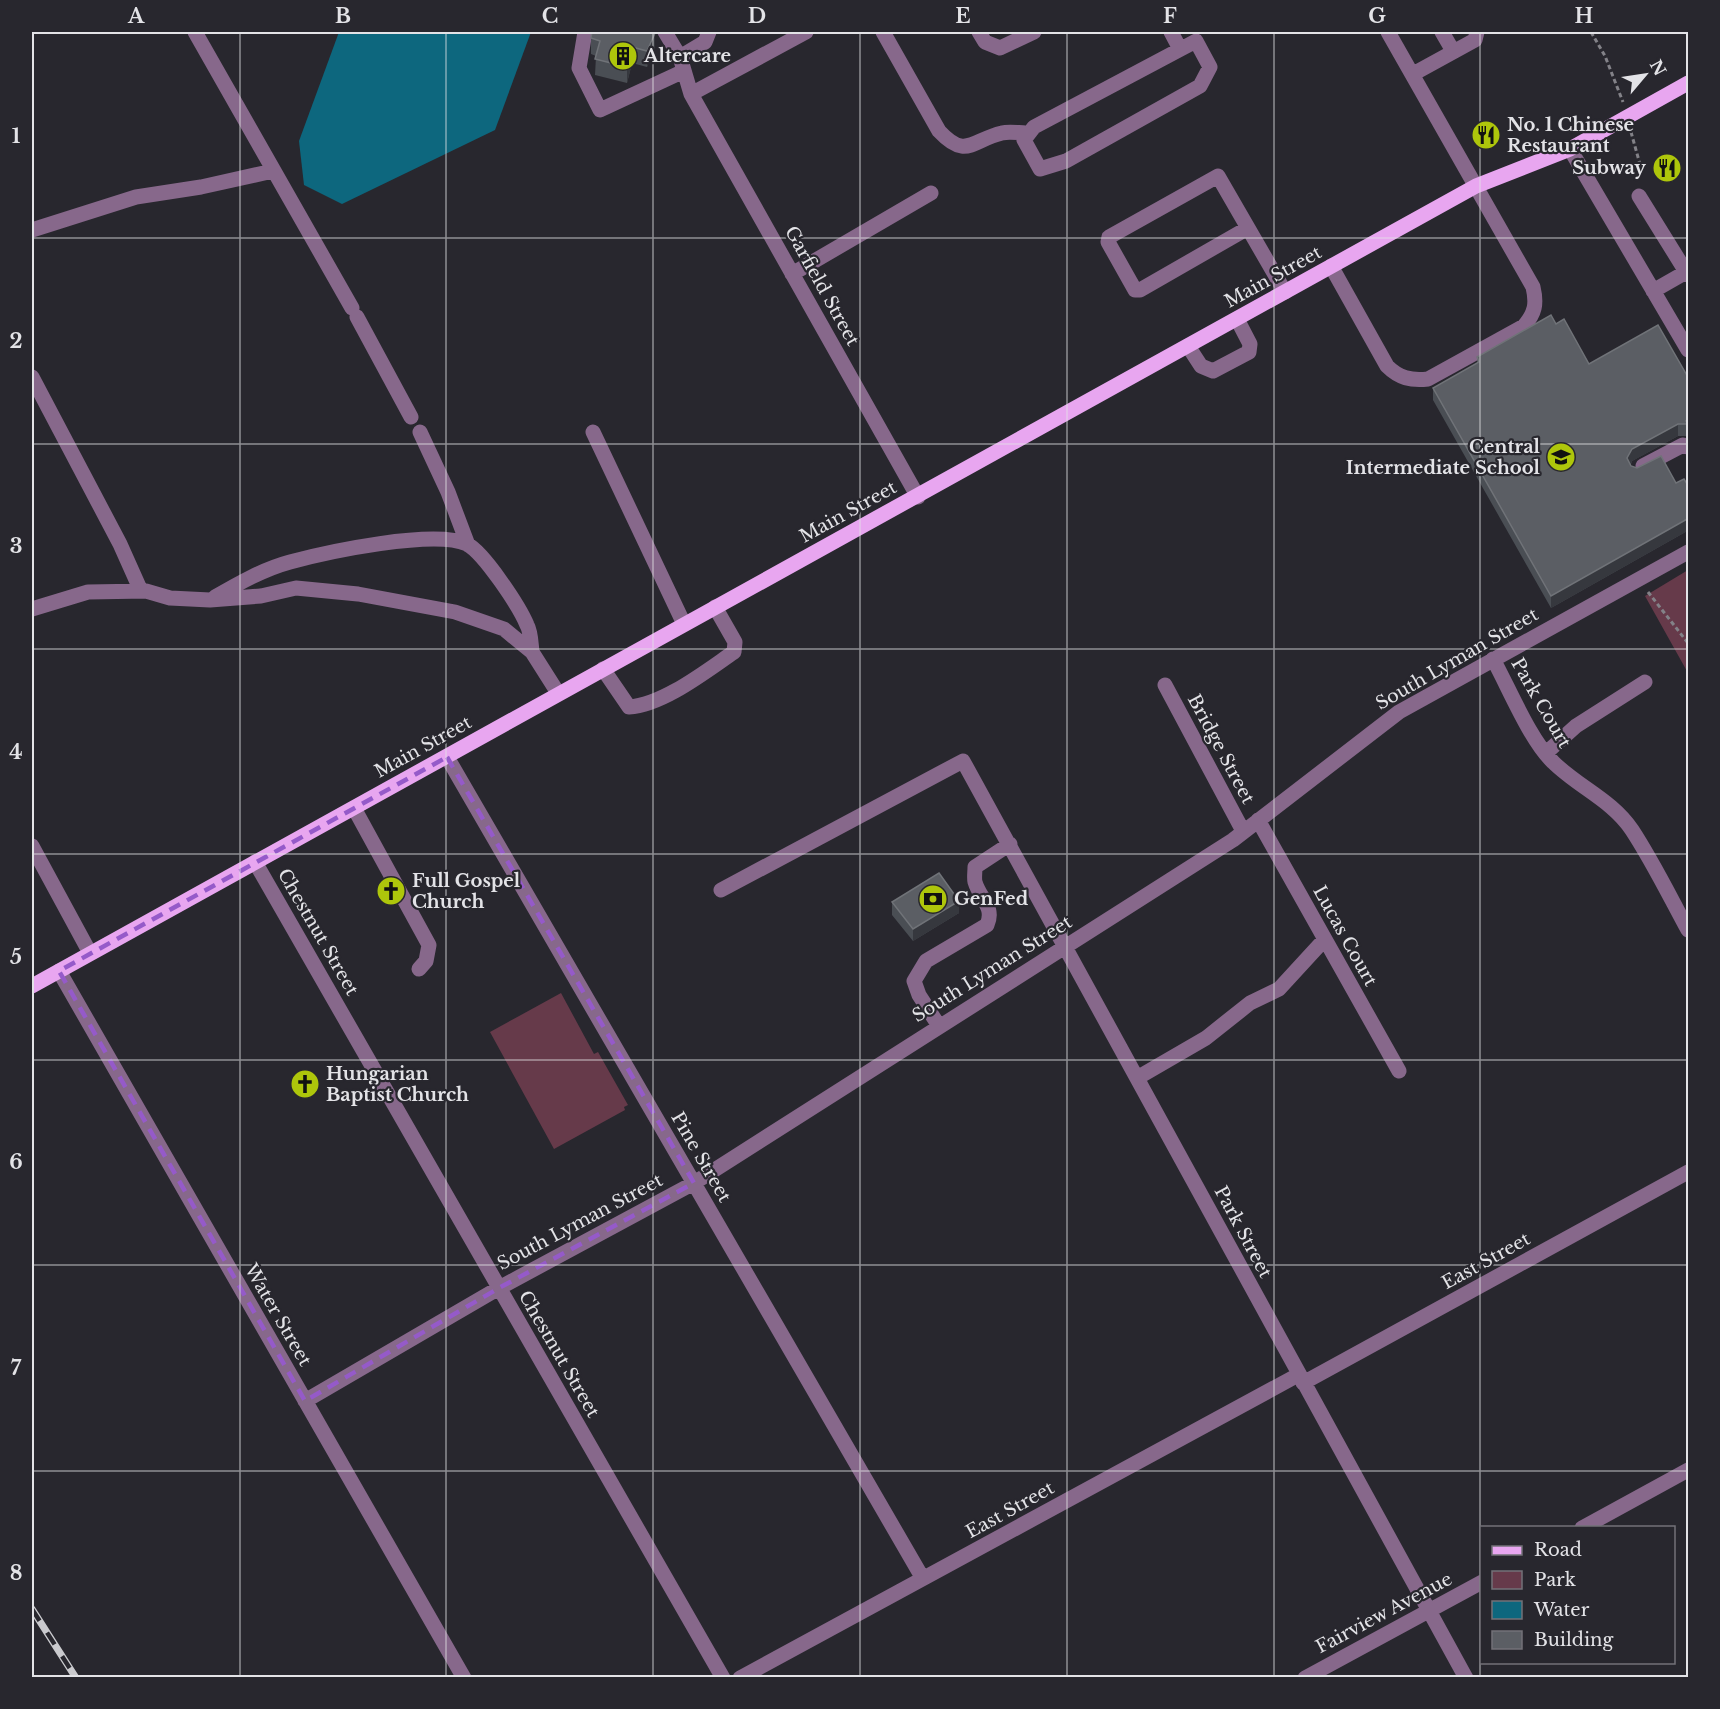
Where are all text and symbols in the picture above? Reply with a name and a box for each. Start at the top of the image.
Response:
text: A [127,4,145,28]
text: B [335,4,351,28]
text: C [542,4,558,28]
text: D [748,4,766,28]
text: E [955,4,971,28]
text: F [1163,4,1177,28]
text: G [1368,4,1386,28]
text: H [1575,4,1594,28]
building icon: Altercare [607,40,639,72]
place label: Altercare [643,45,731,67]
north arrow [1615,45,1675,105]
text: N [1646,56,1671,79]
place label: No. 1 Chinese Restaurant [1507,114,1634,157]
restaurant icon: No. 1 Chinese Restaurant [1470,119,1502,151]
text: 1 [12,124,21,148]
restaurant icon: Subway [1651,152,1683,184]
place label: Subway [1572,157,1646,179]
street label: Garfield Street [780,222,864,350]
street label: Main Street [1221,241,1325,313]
text: 2 [9,329,23,353]
place label: Central Intermediate School [1346,436,1541,479]
school or university icon: Central Intermediate School [1545,441,1577,473]
street label: Main Street [796,476,900,548]
text: 3 [10,534,22,558]
street label: South Lyman Street [1372,603,1542,715]
street label: Park Court [1506,654,1576,752]
street label: Bridge Street [1183,690,1259,808]
street label: Main Street [371,711,475,783]
text: 4 [9,740,23,764]
street label: Chestnut Street [273,865,363,999]
place label: Full Gospel Church [412,870,521,913]
church icon: Full Gospel Church [375,875,407,907]
street label: Lucas Court [1308,882,1382,990]
bank icon: GenFed [917,883,949,915]
place label: GenFed [954,888,1029,910]
street label: South Lyman Street [908,911,1076,1027]
text: 5 [10,945,22,969]
place label: Hungarian Baptist Church [326,1063,469,1106]
church icon: Hungarian Baptist Church [289,1068,321,1100]
street label: Pine Street [666,1108,736,1206]
text: 6 [9,1150,23,1174]
street label: South Lyman Street [494,1169,667,1275]
street label: Park Street [1210,1182,1276,1282]
street label: East Street [1438,1228,1534,1294]
street label: Water Street [239,1259,316,1370]
street label: Chestnut Street [514,1287,604,1421]
text: 7 [11,1356,22,1380]
street label: East Street [962,1477,1058,1543]
legend [1480,1526,1675,1664]
text: Road [1534,1539,1582,1561]
text: 8 [10,1561,22,1585]
street label: Fairview Avenue [1312,1568,1456,1658]
text: Park [1534,1569,1576,1591]
text: Water [1533,1599,1590,1621]
text: Building [1534,1629,1613,1651]

